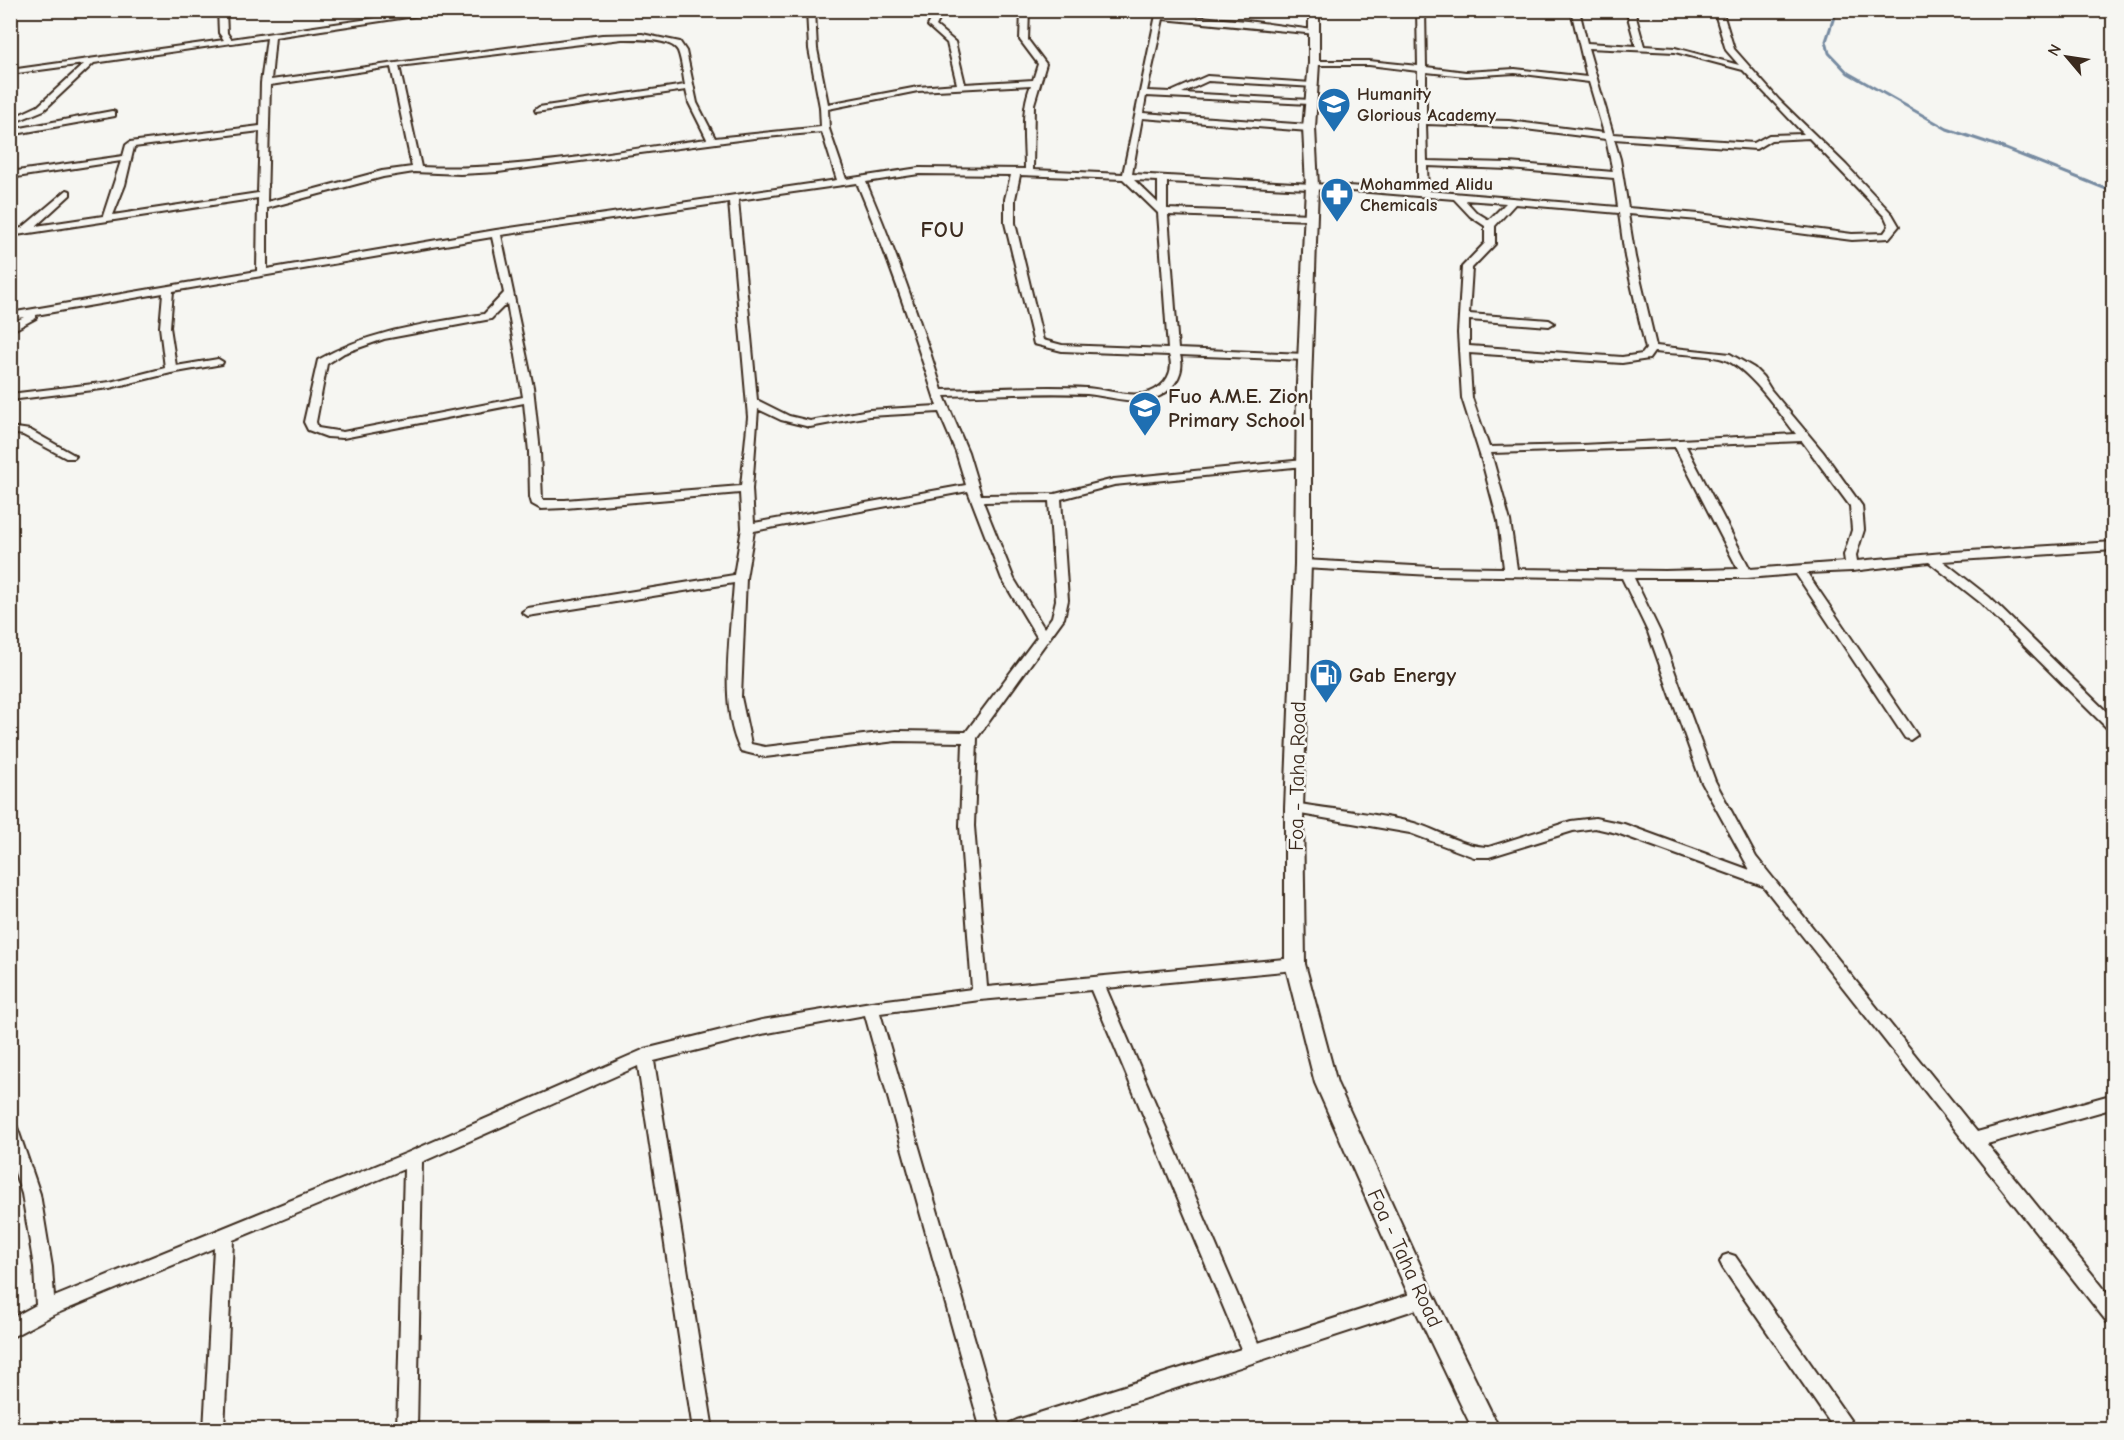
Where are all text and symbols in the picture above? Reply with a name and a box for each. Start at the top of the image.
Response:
north arrow [2037,27,2097,87]
text: N [2044,41,2065,59]
place label: Humanity Glorious Academy [1357,84,1497,126]
school or university icon: Humanity Glorious Academy [1316,86,1352,133]
place label: Mohammed Alidu Chemicals [1360,174,1493,216]
pharmacy icon: Mohammed Alidu Chemicals [1319,176,1355,223]
district label: FOU [920,217,966,243]
place label: Fuo A.M.E. Zion Primary School [1168,384,1309,432]
school or university icon: Fuo A.M.E. Zion Primary School [1127,390,1163,437]
fuel station icon: Gab Energy [1308,657,1344,704]
place label: Gab Energy [1349,663,1457,687]
street label: Foa - Taha Road [1284,701,1310,851]
street label: Foa - Taha Road [1363,1185,1447,1331]

